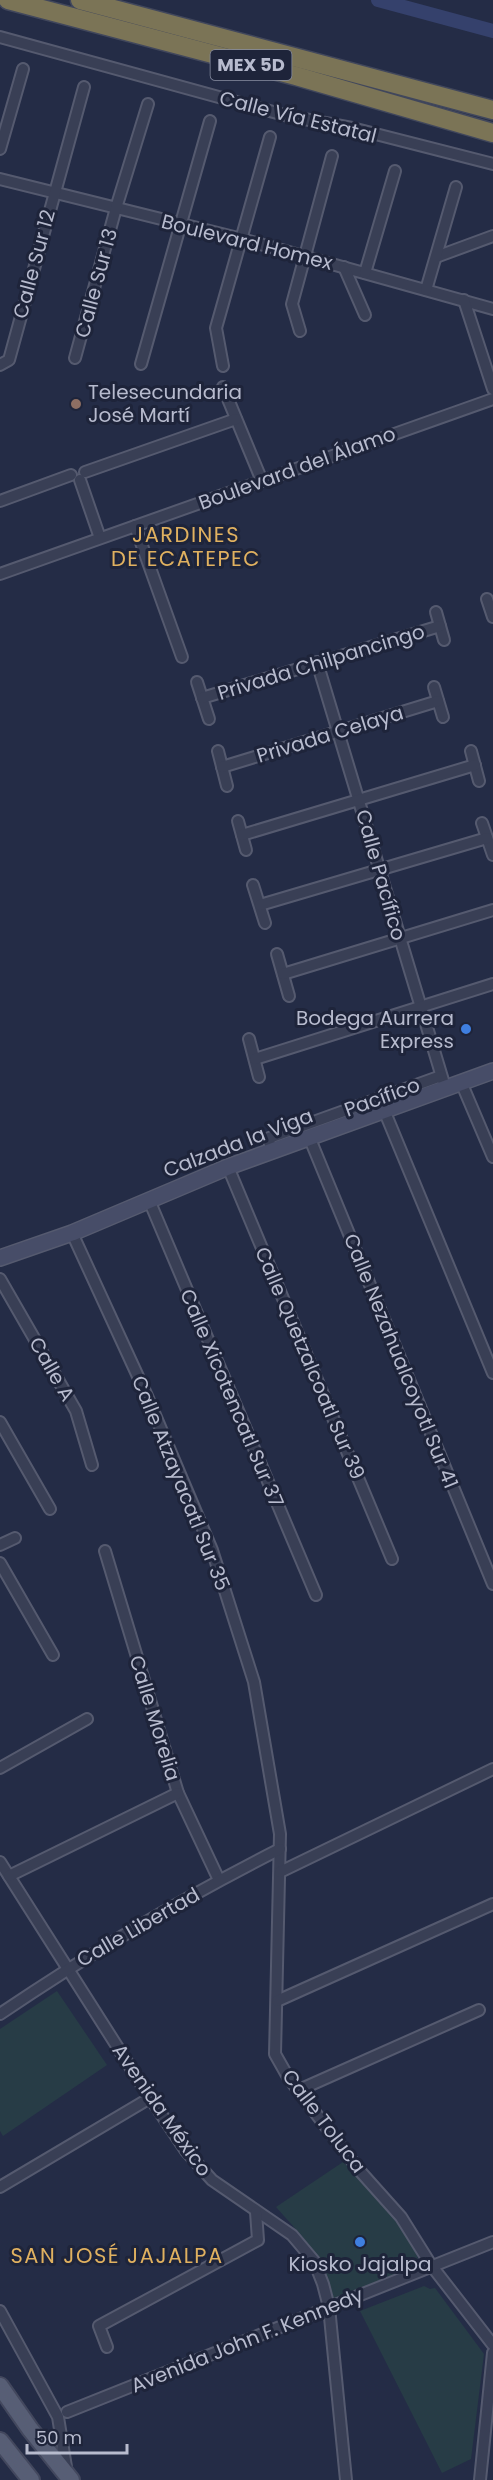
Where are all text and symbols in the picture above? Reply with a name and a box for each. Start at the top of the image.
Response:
road number: MEX 5D [210,50,292,80]
street label: Calle Vía Estatal [216,84,380,150]
street label: Calle Sur 12 [6,206,62,322]
street label: Boulevard Homex [158,207,336,277]
street label: Calle Sur 13 [68,225,124,341]
place label: Telesecundaria José Martí [88,378,242,429]
marker: Telesecundaria José Martí [69,397,83,411]
street label: Boulevard del Álamo [195,419,399,517]
district label: JARDINES DE ECATEPEC [111,520,261,573]
street label: Privada Chilpancingo [214,617,428,707]
street label: Privada Celaya [253,698,407,770]
street label: Calle Pacífico [349,806,413,944]
place label: Bodega Aurrera Express [296,1004,454,1055]
marker: Bodega Aurrera Express [459,1022,473,1036]
street label: Pacífico [340,1070,424,1124]
street label: Calzada la Viga [159,1102,317,1184]
street label: Calle Nezahualcoyotl Sur 41 [337,1229,465,1493]
street label: Calle Quetzalcoatl Sur 39 [248,1242,372,1484]
street label: Calle Xicotencatl Sur 37 [173,1285,291,1511]
street label: Calle A [22,1332,82,1406]
street label: Calle Atzayacatl Sur 35 [125,1371,237,1595]
street label: Calle Morelia [123,1652,187,1784]
street label: Calle Libertad [71,1880,205,1974]
street label: Avenida México [106,2038,218,2182]
street label: Calle Toluca [276,2063,372,2179]
marker: Kiosko Jajalpa [353,2235,367,2249]
district label: SAN JOSÉ JAJALPA [10,2241,224,2270]
place label: Kiosko Jajalpa [288,2250,432,2278]
street label: Avenida John F. Kennedy [127,2281,367,2399]
scale bar [27,2417,128,2455]
text: 50 m [36,2425,82,2450]

